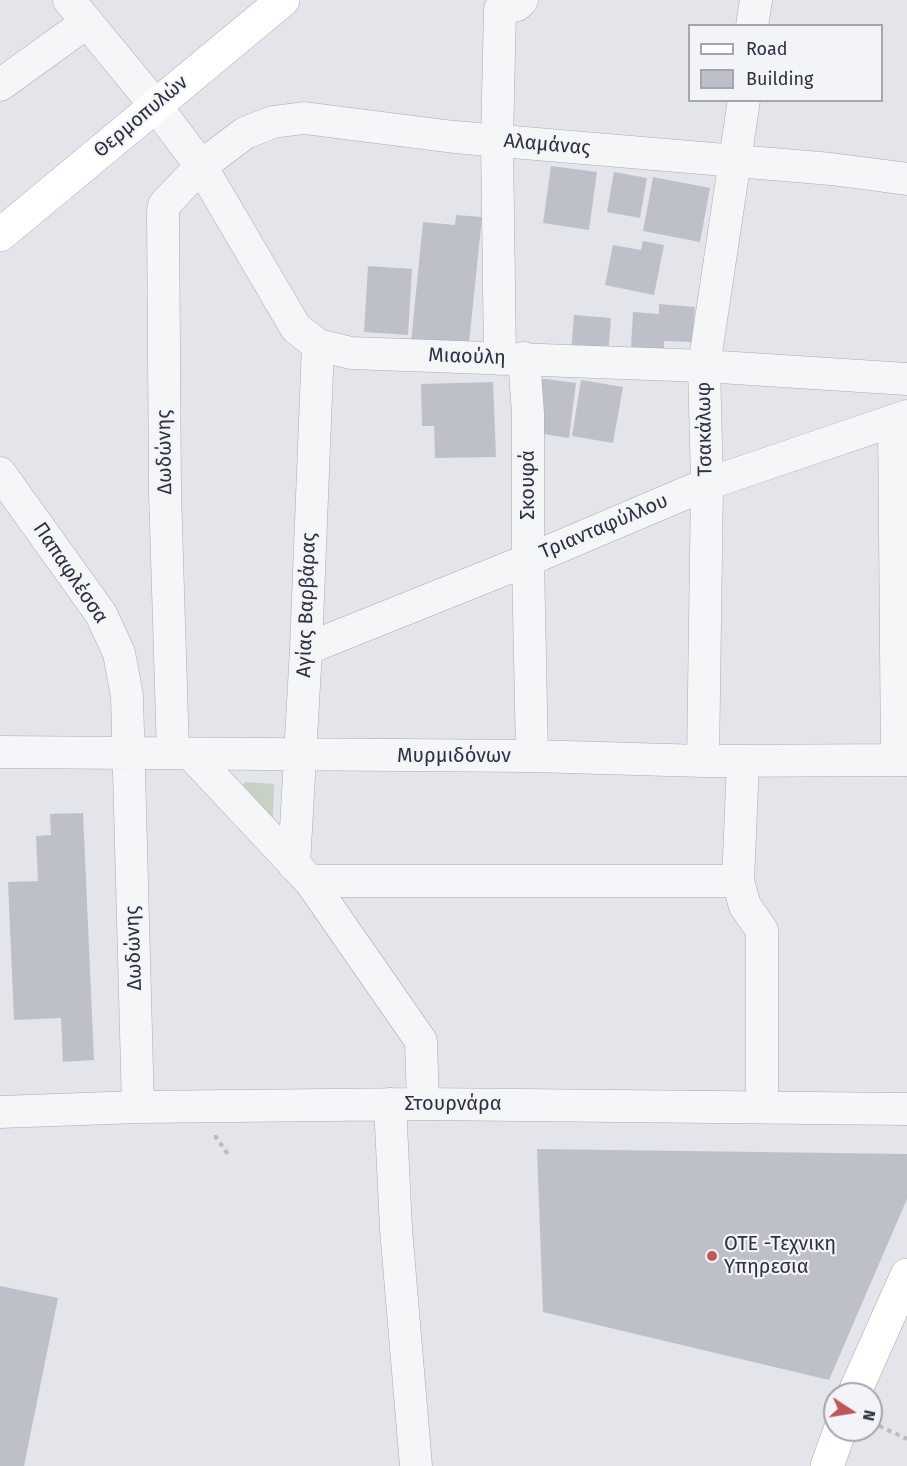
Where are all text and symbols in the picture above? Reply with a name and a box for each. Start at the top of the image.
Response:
legend [688,24,883,102]
text: Road [746,38,788,60]
text: Building [746,68,813,90]
street label: Θερμοπυλών [89,71,193,163]
street label: Αλαμάνας [503,129,591,161]
street label: Μιαούλη [428,344,506,370]
street label: Τσακάλωφ [692,381,718,477]
street label: Δωδώνης [152,409,178,495]
street label: Σκουφά [516,450,540,520]
street label: Τριανταφύλλου [536,489,672,565]
street label: Παπαφλέσσα [27,518,113,628]
street label: Αγίας Βαρβάρας [292,532,322,678]
street label: Μυρμιδόνων [397,744,511,768]
street label: Δωδώνης [121,905,147,991]
street label: Στουρνάρα [404,1092,502,1116]
place label: ΟΤΕ -Τεχνικη Υπηρεσια [724,1232,836,1279]
marker: ΟΤΕ -Τεχνικη Υπηρεσια [705,1249,719,1263]
north arrow [823,1382,883,1442]
text: N [859,1408,880,1423]

